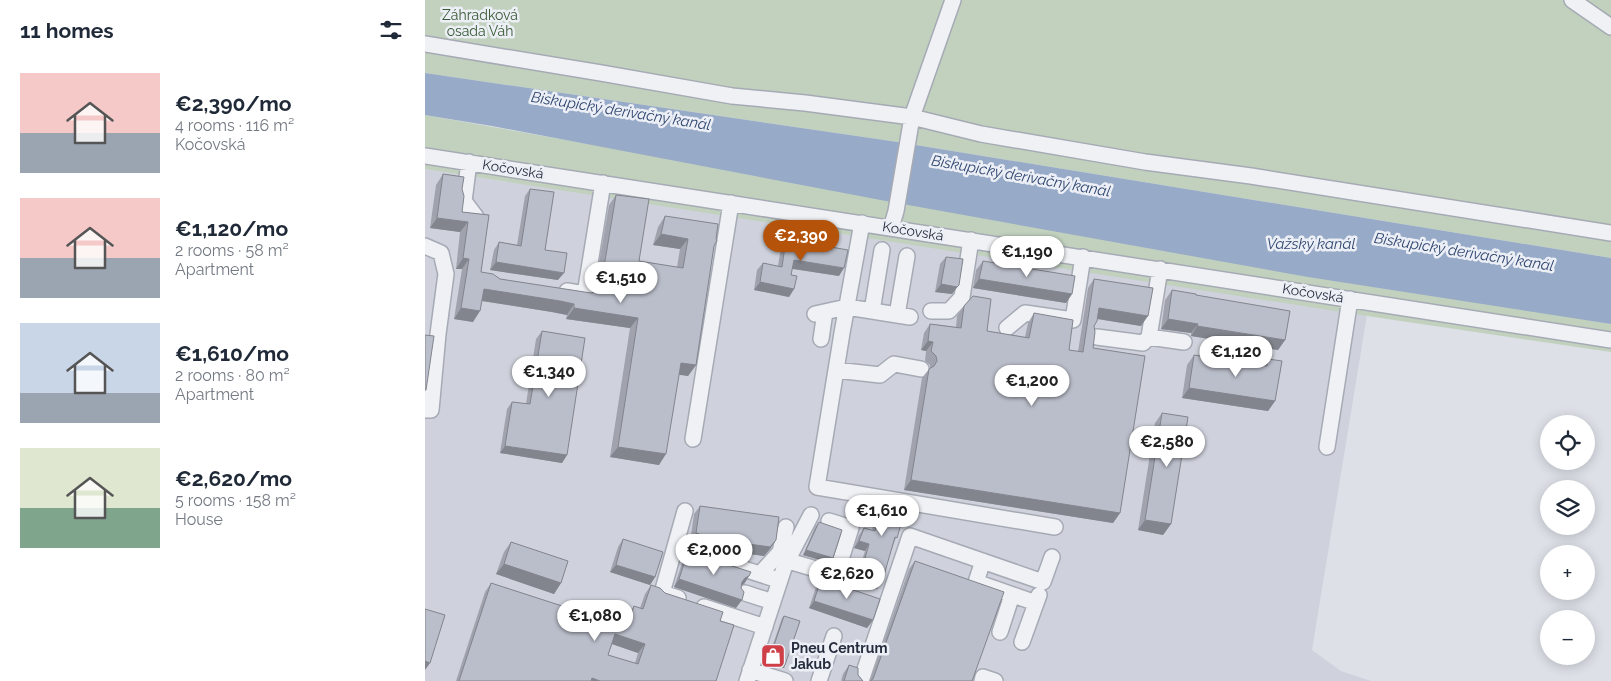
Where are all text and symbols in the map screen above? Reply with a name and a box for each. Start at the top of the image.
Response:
park label: Záhradková osada Váh [442,7,518,39]
icon: filters [377,16,405,44]
text: 11 homes [20,18,114,43]
water label: Biskupický derivačný kanál [530,88,712,134]
text: €2,390/mo [175,91,292,116]
icon: home [60,93,120,153]
text: 4 rooms · 116 m² [175,116,294,135]
text: Kočovská [175,135,245,154]
water label: Biskupický derivačný kanál [930,151,1112,201]
street label: Kočovská [481,156,545,182]
text: €1,120/mo [175,216,288,241]
icon: home [60,218,120,278]
street label: Kočovská [881,218,945,244]
pin: €2,390 [760,220,842,262]
text: €2,390 [774,226,828,245]
water label: Biskupický derivačný kanál [1373,229,1555,275]
water label: Važský kanál [1267,235,1355,253]
pin: €1,190 [986,236,1068,278]
text: 2 rooms · 58 m² [175,241,289,260]
text: €1,190 [1001,242,1053,261]
text: Apartment [175,260,254,279]
pin: €1,510 [580,262,662,304]
text: €1,510 [596,268,646,287]
street label: Kočovská [1281,280,1345,306]
pin: €1,120 [1195,336,1277,378]
text: €1,610/mo [175,341,289,366]
text: €1,120 [1210,342,1262,361]
icon: home [60,343,120,403]
pin: €1,340 [508,356,590,398]
text: €1,340 [523,362,575,381]
pin: €1,200 [991,364,1073,407]
text: 2 rooms · 80 m² [175,366,290,385]
text: €1,200 [1005,371,1059,390]
text: Apartment [175,385,254,404]
map controls [1540,415,1595,665]
button: locate [1540,415,1595,470]
pin: €2,580 [1126,426,1208,468]
text: €2,580 [1140,432,1194,451]
text: €2,620/mo [175,466,292,491]
icon: home [60,468,120,528]
button: layers [1540,480,1595,535]
text: 5 rooms · 158 m² [175,491,296,510]
pin: €1,610 [841,494,923,537]
text: €1,610 [856,501,908,520]
text: House [175,510,223,529]
pin: €2,000 [673,534,755,576]
text: €2,000 [687,540,741,559]
button: + [1540,545,1595,600]
pin: €2,620 [806,558,888,600]
text: €2,620 [820,564,874,583]
pin: €1,080 [554,600,636,642]
text: €1,080 [568,606,622,625]
button: − [1540,610,1595,665]
place label: Pneu Centrum Jakub [791,640,887,672]
shop icon: Pneu Centrum Jakub [760,643,786,669]

